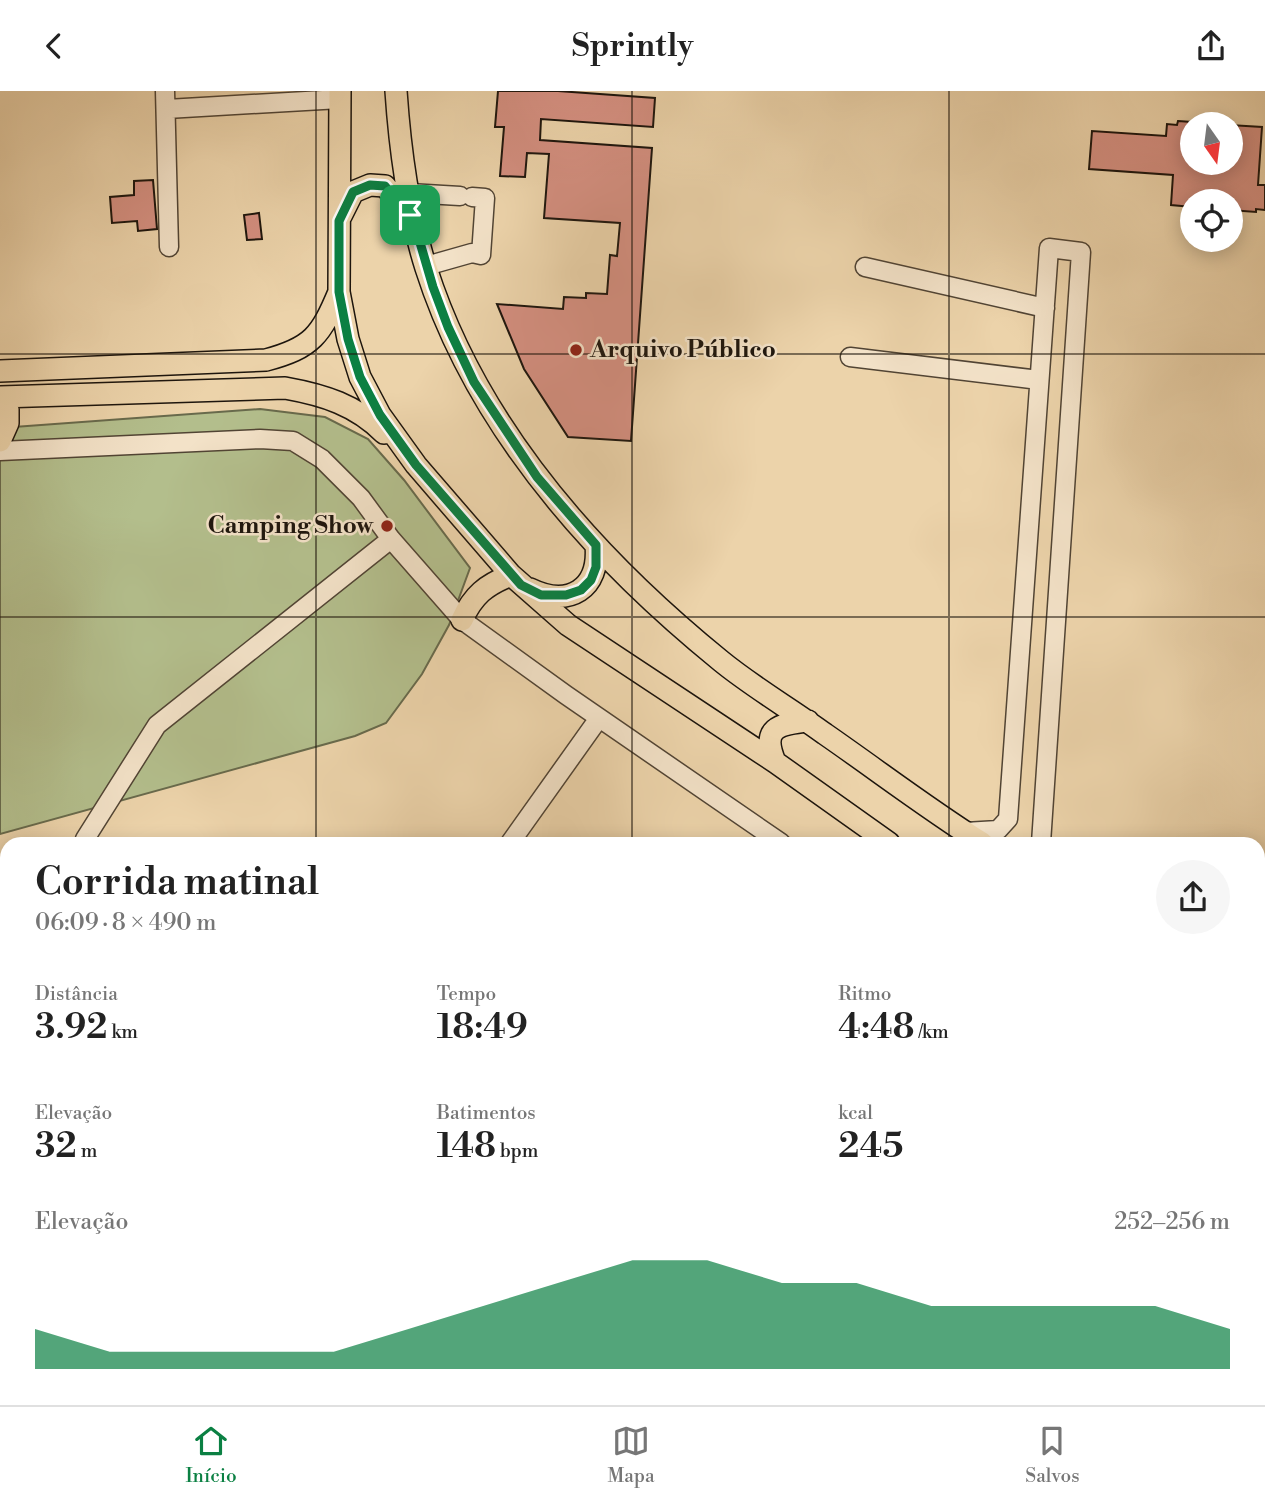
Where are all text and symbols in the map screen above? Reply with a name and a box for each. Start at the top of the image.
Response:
text: Sprintly [572,26,693,66]
icon: back [35,27,73,65]
icon: share [1192,27,1230,65]
north arrow [1180,112,1242,175]
map controls [1180,112,1243,252]
pin [380,185,440,245]
button: locate [1180,189,1243,252]
icon: arrive [391,196,429,234]
place label: Arquivo Público [589,335,776,365]
marker: Arquivo Público [568,342,584,358]
place label: Camping Show [208,511,374,541]
marker: Camping Show [379,518,395,534]
text: Corrida matinal [35,859,319,906]
button: share [1156,860,1230,934]
text: 06:09 · 8 × 490 m [35,909,217,937]
text: Distância [35,982,118,1006]
text: Tempo [437,982,496,1006]
text: Ritmo [838,982,892,1006]
text: 3.92 [35,1006,108,1049]
text: 18:49 [437,1006,528,1049]
text: 4:48 [838,1006,915,1049]
text: km [108,1020,138,1044]
text: /km [915,1020,949,1044]
text: Elevação [35,1101,112,1125]
text: Batimentos [437,1101,536,1125]
text: kcal [838,1101,873,1125]
text: 32 [35,1125,77,1168]
text: 148 [437,1125,496,1168]
text: 245 [838,1125,903,1168]
text: m [77,1139,97,1163]
text: bpm [496,1139,538,1163]
text: Elevação [35,1208,128,1236]
text: 252–256 m [1114,1208,1230,1236]
tab: Início [185,1422,237,1488]
tab: Mapa [607,1422,655,1488]
tab: Salvos [1025,1422,1080,1488]

